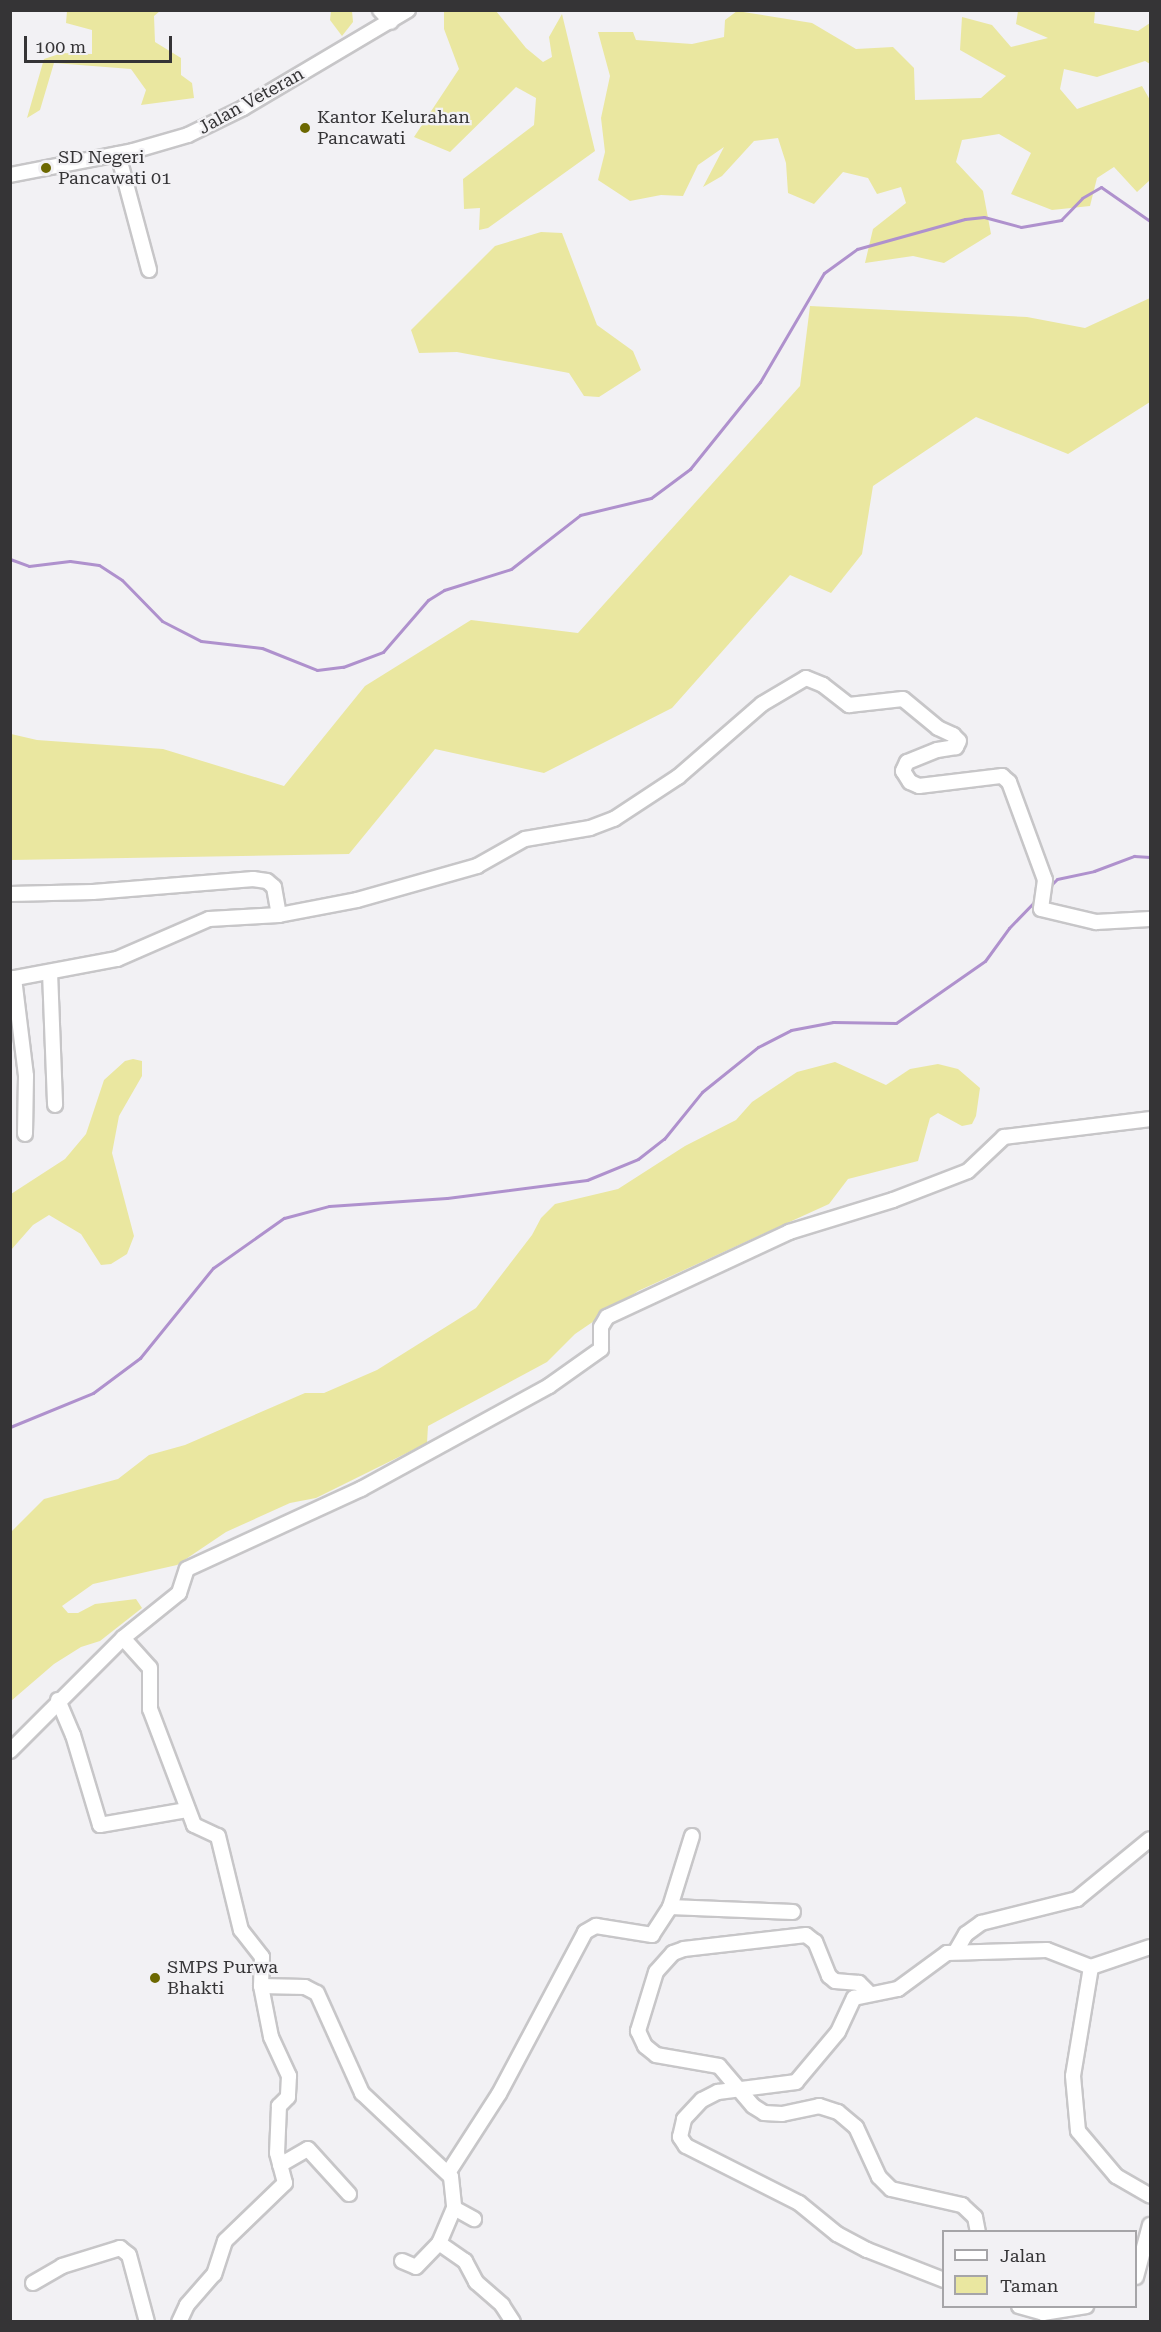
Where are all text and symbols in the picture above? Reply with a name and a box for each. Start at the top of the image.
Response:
scale bar [27,24,176,62]
text: 100 m [35,36,86,57]
street label: Jalan Veteran [194,63,308,139]
place label: Kantor Kelurahan Pancawati [317,107,470,150]
marker: Kantor Kelurahan Pancawati [298,121,312,135]
place label: SD Negeri Pancawati 01 [58,147,171,190]
marker: SD Negeri Pancawati 01 [39,161,53,175]
place label: SMPS Purwa Bhakti [167,1957,278,2000]
marker: SMPS Purwa Bhakti [148,1971,162,1985]
legend [942,2230,1137,2308]
text: Jalan [1000,2245,1046,2266]
text: Taman [1000,2275,1058,2296]

